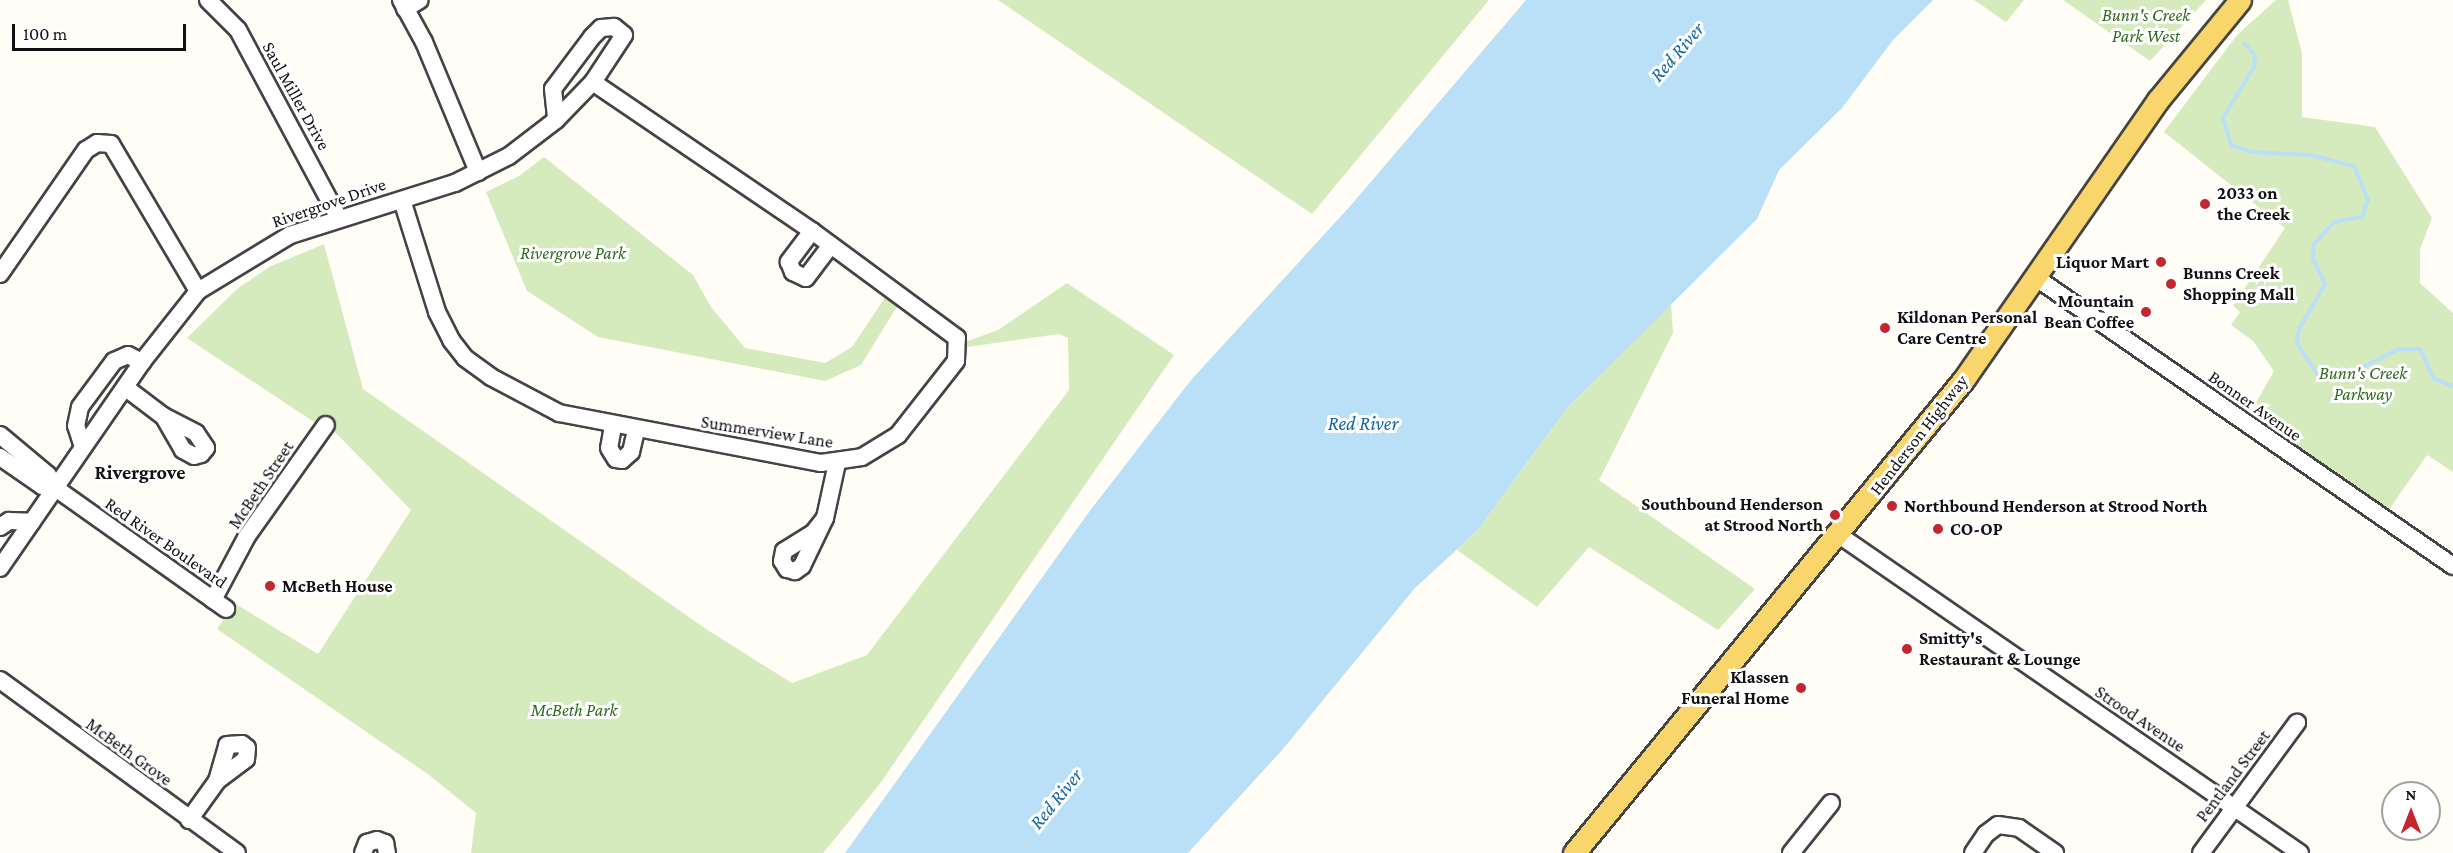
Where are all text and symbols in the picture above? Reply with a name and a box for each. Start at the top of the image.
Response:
park label: Bunn's Creek Park West [2102,5,2190,48]
scale bar [15,12,189,50]
water label: Red River [1645,17,1709,87]
text: 100 m [23,24,67,44]
street label: Saul Miller Drive [257,38,335,154]
street label: Rivergrove Drive [269,173,389,233]
place label: 2033 on the Creek [2217,183,2290,226]
marker: 2033 on the Creek [2198,197,2212,211]
park label: Rivergrove Park [520,242,626,264]
place label: Liquor Mart [2056,251,2149,273]
marker: Liquor Mart [2154,255,2168,269]
place label: Bunns Creek Shopping Mall [2183,263,2295,306]
marker: Bunns Creek Shopping Mall [2164,277,2178,291]
place label: Mountain Bean Coffee [2044,291,2134,334]
marker: Mountain Bean Coffee [2139,305,2153,319]
place label: Kildonan Personal Care Centre [1897,307,2037,350]
marker: Kildonan Personal Care Centre [1878,321,1892,335]
park label: Bunn's Creek Parkway [2319,363,2407,406]
street label: Bonner Avenue [2204,366,2306,446]
street label: Henderson Highway [1865,371,1973,499]
street label: Summerview Lane [699,411,835,453]
water label: Red River [1328,411,1398,435]
street label: McBeth Street [224,437,298,533]
district label: Rivergrove [95,460,185,484]
street label: Red River Boulevard [101,493,231,593]
place label: Southbound Henderson at Strood North [1641,494,1823,536]
place label: Northbound Henderson at Strood North [1904,495,2208,517]
marker: Northbound Henderson at Strood North [1885,499,1899,513]
marker: Southbound Henderson at Strood North [1828,508,1842,522]
place label: CO-OP [1950,518,2003,540]
marker: CO-OP [1931,522,1945,536]
place label: McBeth House [282,575,393,597]
marker: McBeth House [263,579,277,593]
place label: Smitty's Restaurant & Lounge [1919,628,2081,670]
marker: Smitty's Restaurant & Lounge [1900,642,1914,656]
place label: Klassen Funeral Home [1681,667,1789,710]
marker: Klassen Funeral Home [1794,681,1808,695]
street label: Strood Avenue [2091,681,2189,757]
park label: McBeth Park [531,699,617,721]
street label: McBeth Grove [82,713,176,791]
street label: Pentland Street [2191,726,2275,826]
water label: Red River [1024,764,1088,834]
north arrow [2381,781,2441,841]
text: N [2406,786,2416,803]

